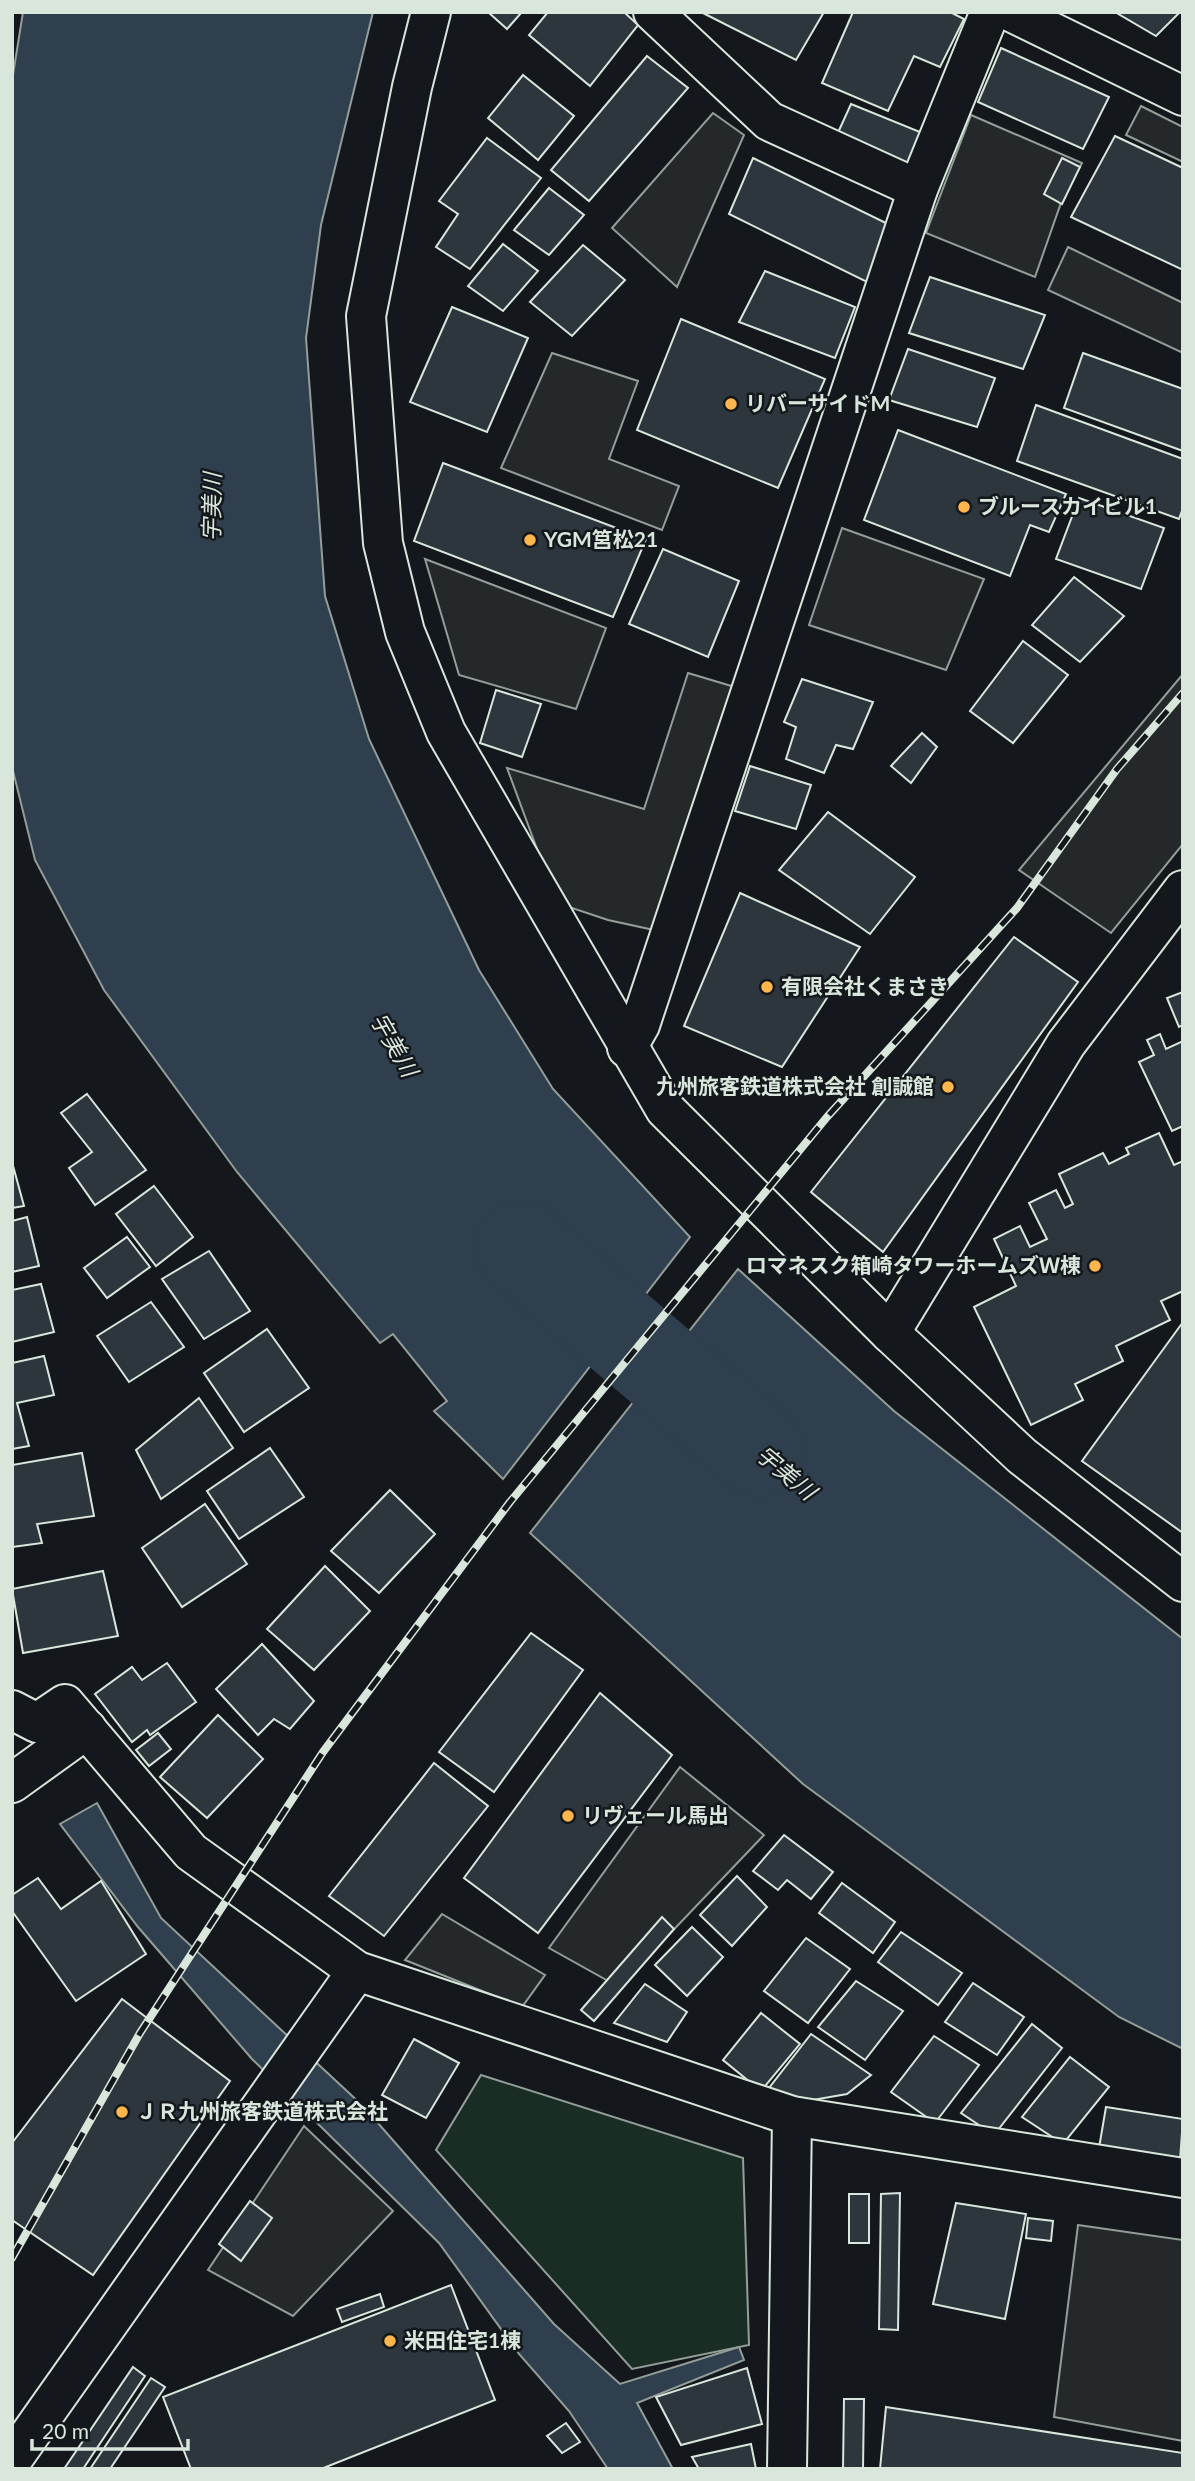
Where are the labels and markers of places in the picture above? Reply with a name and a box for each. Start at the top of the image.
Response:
place label: リバーサイドM [745,390,890,415]
marker: リバーサイドM [723,396,739,412]
place label: ブルースカイビル1 [978,493,1157,518]
marker: ブルースカイビル1 [956,499,972,515]
place label: YGM筥松21 [543,526,658,551]
marker: YGM筥松21 [522,532,538,548]
place label: 有限会社くまさき [781,973,949,998]
marker: 有限会社くまさき [759,979,775,995]
place label: 九州旅客鉄道株式会社 創誠館 [656,1073,934,1098]
marker: 九州旅客鉄道株式会社 創誠館 [940,1079,956,1095]
place label: ロマネスク箱崎タワーホームズＷ棟 [746,1252,1081,1277]
marker: ロマネスク箱崎タワーホームズＷ棟 [1087,1258,1103,1274]
place label: リヴェール馬出 [582,1802,729,1827]
marker: リヴェール馬出 [560,1808,576,1824]
place label: ＪＲ九州旅客鉄道株式会社 [136,2098,388,2123]
marker: ＪＲ九州旅客鉄道株式会社 [114,2104,130,2120]
place label: 米田住宅1棟 [404,2327,521,2352]
marker: 米田住宅1棟 [382,2333,398,2349]

